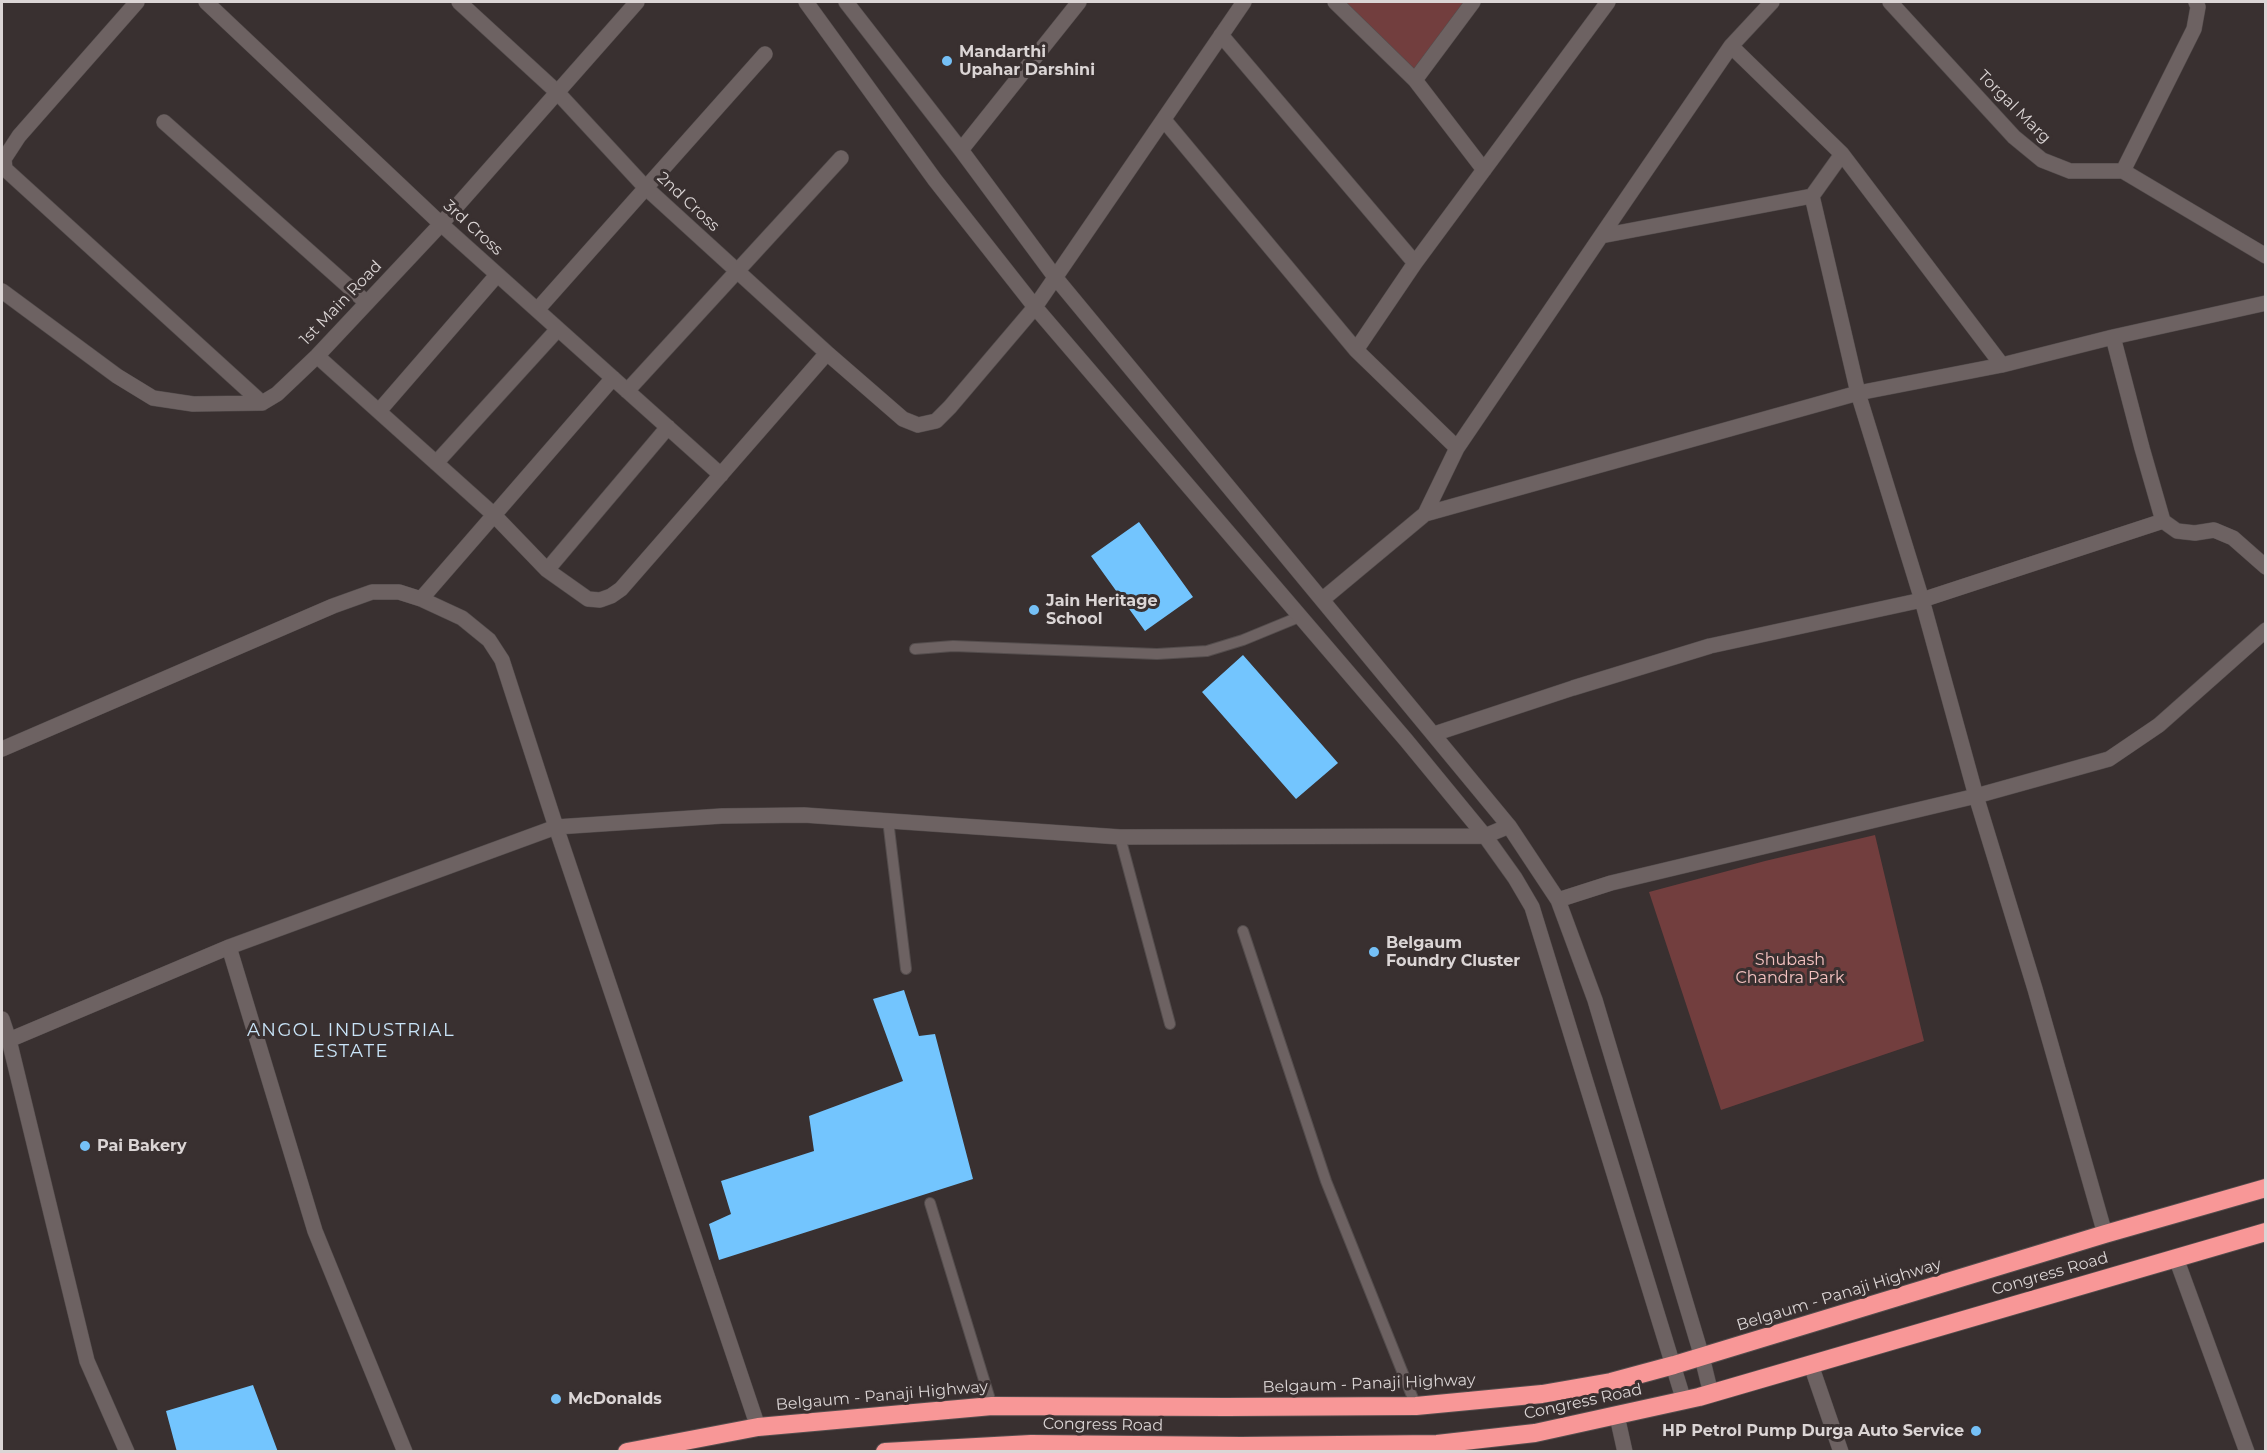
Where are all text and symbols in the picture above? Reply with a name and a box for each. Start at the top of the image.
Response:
place label: Mandarthi Upahar Darshini [959,42,1095,80]
marker: Mandarthi Upahar Darshini [940,54,954,68]
street label: Torgal Marg [1974,67,2054,147]
street label: 2nd Cross [653,168,723,236]
street label: 3rd Cross [439,196,507,260]
street label: 1st Main Road [296,257,386,349]
place label: Jain Heritage School [1046,591,1158,629]
marker: Jain Heritage School [1027,603,1041,617]
place label: Belgaum Foundry Cluster [1386,933,1520,971]
marker: Belgaum Foundry Cluster [1367,945,1381,959]
park label: Shubash Chandra Park [1735,950,1845,988]
district label: ANGOL INDUSTRIAL ESTATE [247,1020,455,1062]
place label: Pai Bakery [97,1136,186,1156]
marker: Pai Bakery [78,1139,92,1153]
street label: Congress Road [1990,1248,2110,1300]
street label: Belgaum - Panaji Highway [1734,1255,1944,1335]
street label: Belgaum - Panaji Highway [1262,1371,1476,1397]
street label: Belgaum - Panaji Highway [775,1377,989,1415]
street label: Congress Road [1522,1380,1644,1424]
place label: McDonalds [568,1389,662,1409]
marker: McDonalds [549,1392,563,1406]
street label: Congress Road [1043,1414,1163,1436]
place label: HP Petrol Pump Durga Auto Service [1662,1421,1964,1441]
marker: HP Petrol Pump Durga Auto Service [1969,1424,1983,1438]

